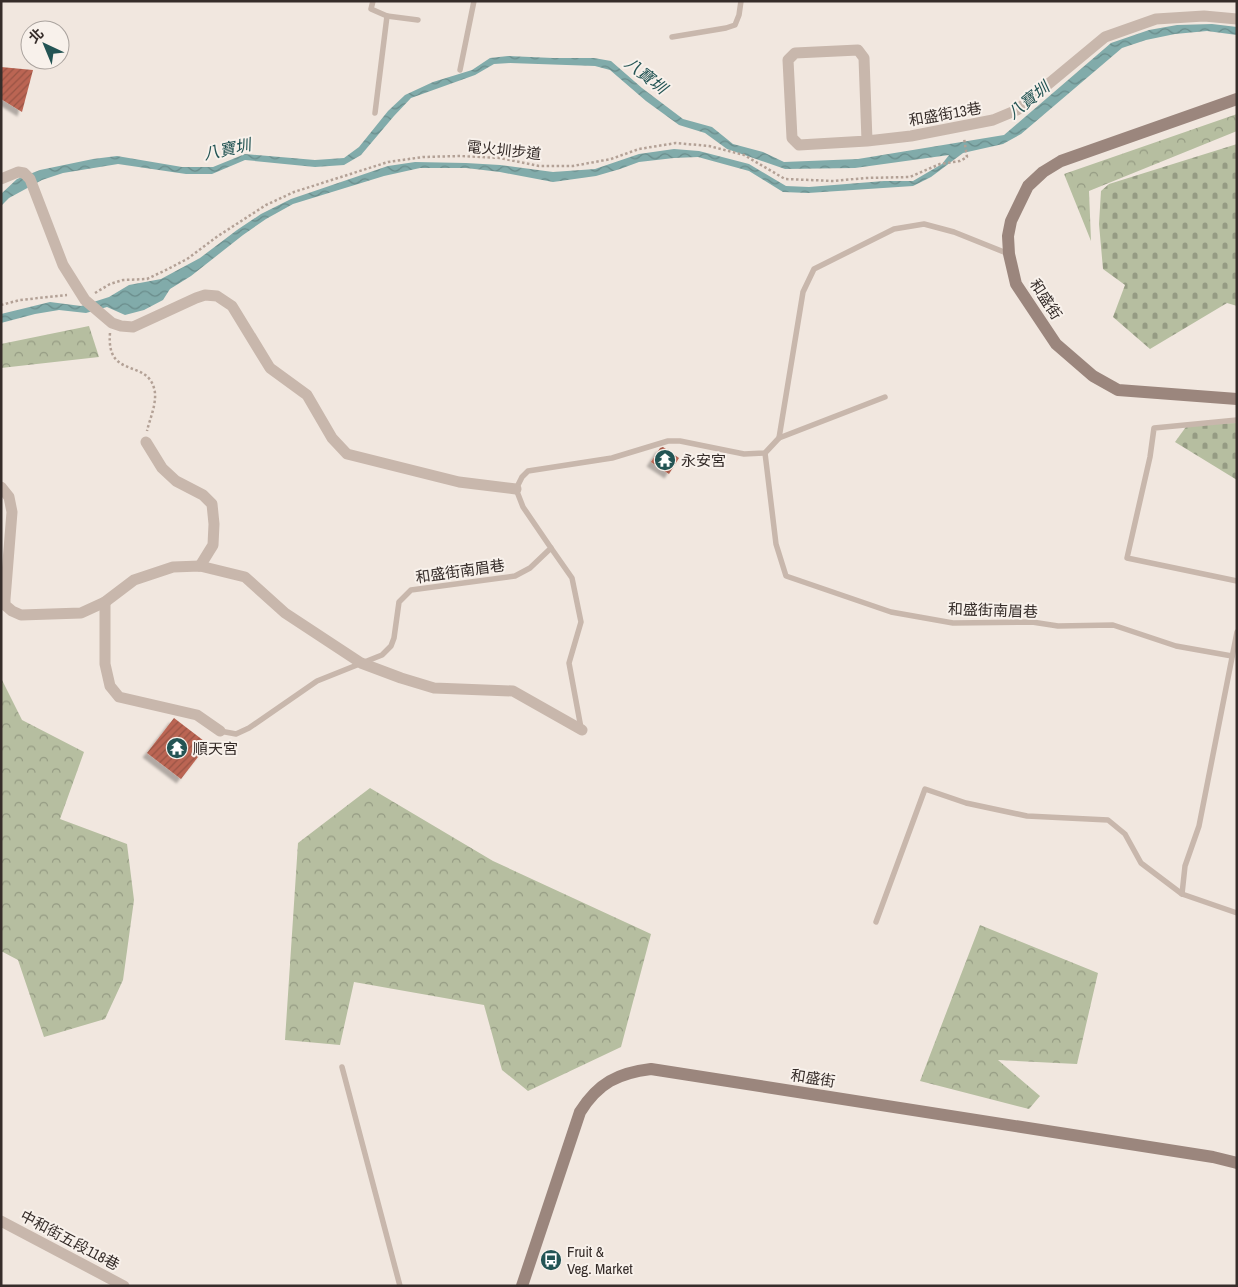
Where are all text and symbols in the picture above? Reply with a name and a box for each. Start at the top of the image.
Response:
north arrow [20,20,70,70]
text: 北 [25,24,47,47]
water label: 八寶圳 [620,52,673,100]
water label: 八寶圳 [1002,75,1055,124]
street label: 和盛街13巷 [907,97,983,131]
water label: 八寶圳 [201,133,255,165]
street label: 電火圳步道 [466,136,542,164]
street label: 和盛街 [1025,274,1067,324]
temple icon: 永安宮 [653,448,677,472]
place label: 永安宮 [681,450,726,471]
street label: 和盛街南眉巷 [414,554,506,588]
street label: 和盛街南眉巷 [948,598,1038,622]
temple icon: 順天宮 [165,736,189,760]
place label: 順天宮 [193,738,238,759]
street label: 和盛街 [789,1064,837,1092]
street label: 中和街五段118巷 [17,1205,123,1275]
place label: Fruit & Veg. Market [567,1241,633,1279]
bus stop icon: Fruit & Veg. Market [539,1248,563,1272]

